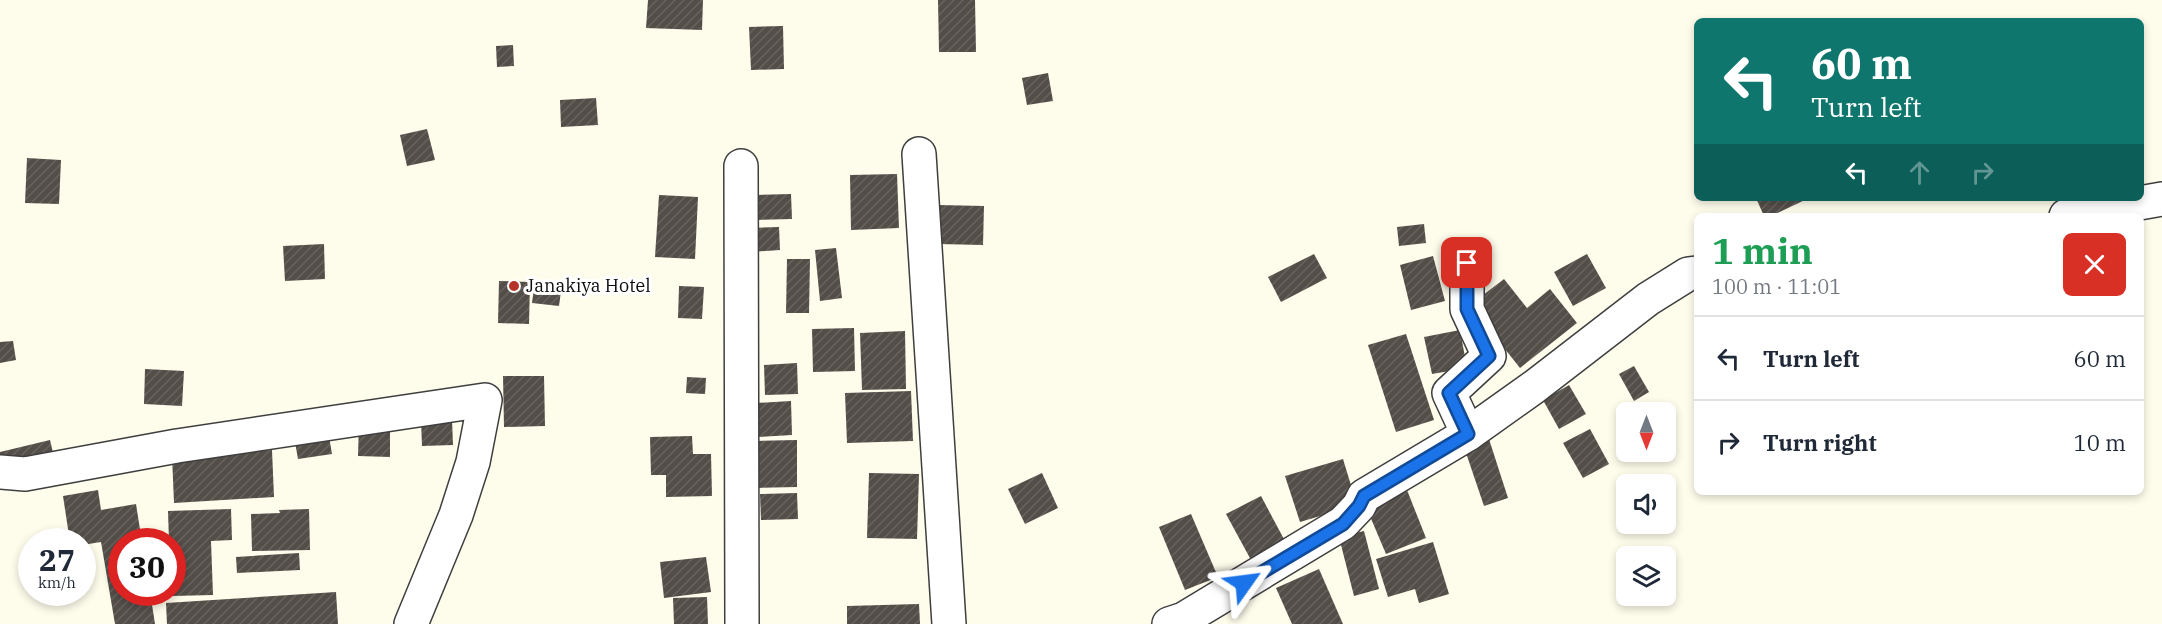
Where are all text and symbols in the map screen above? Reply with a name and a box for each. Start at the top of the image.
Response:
text: 60 m [1811,36,1912,91]
icon: left [1712,42,1790,120]
text: Turn left [1811,89,1922,124]
icon: left [1840,156,1873,189]
icon: ahead [1903,156,1936,189]
icon: right [1966,156,1999,189]
text: 1 min [1712,227,1813,274]
button: close [2063,233,2126,296]
pin [1441,237,1492,288]
icon: arrive [1450,246,1483,279]
text: 100 m · 11:01 [1712,273,1841,300]
place label: Janakiya Hotel [526,274,651,297]
marker: Janakiya Hotel [507,279,521,293]
icon: left [1712,342,1745,375]
text: Turn left [1763,344,1859,373]
text: 60 m [2074,344,2126,373]
north arrow [1616,402,1676,462]
map controls [1616,402,1676,606]
icon: right [1712,426,1745,459]
text: Turn right [1763,428,1877,457]
text: 10 m [2074,428,2126,457]
button: sound [1616,474,1676,534]
speed limit sign: 30 [108,528,186,606]
text: 27 [39,540,75,579]
button: layers [1616,546,1676,606]
position arrow [1212,551,1276,615]
text: km/h [38,573,76,592]

